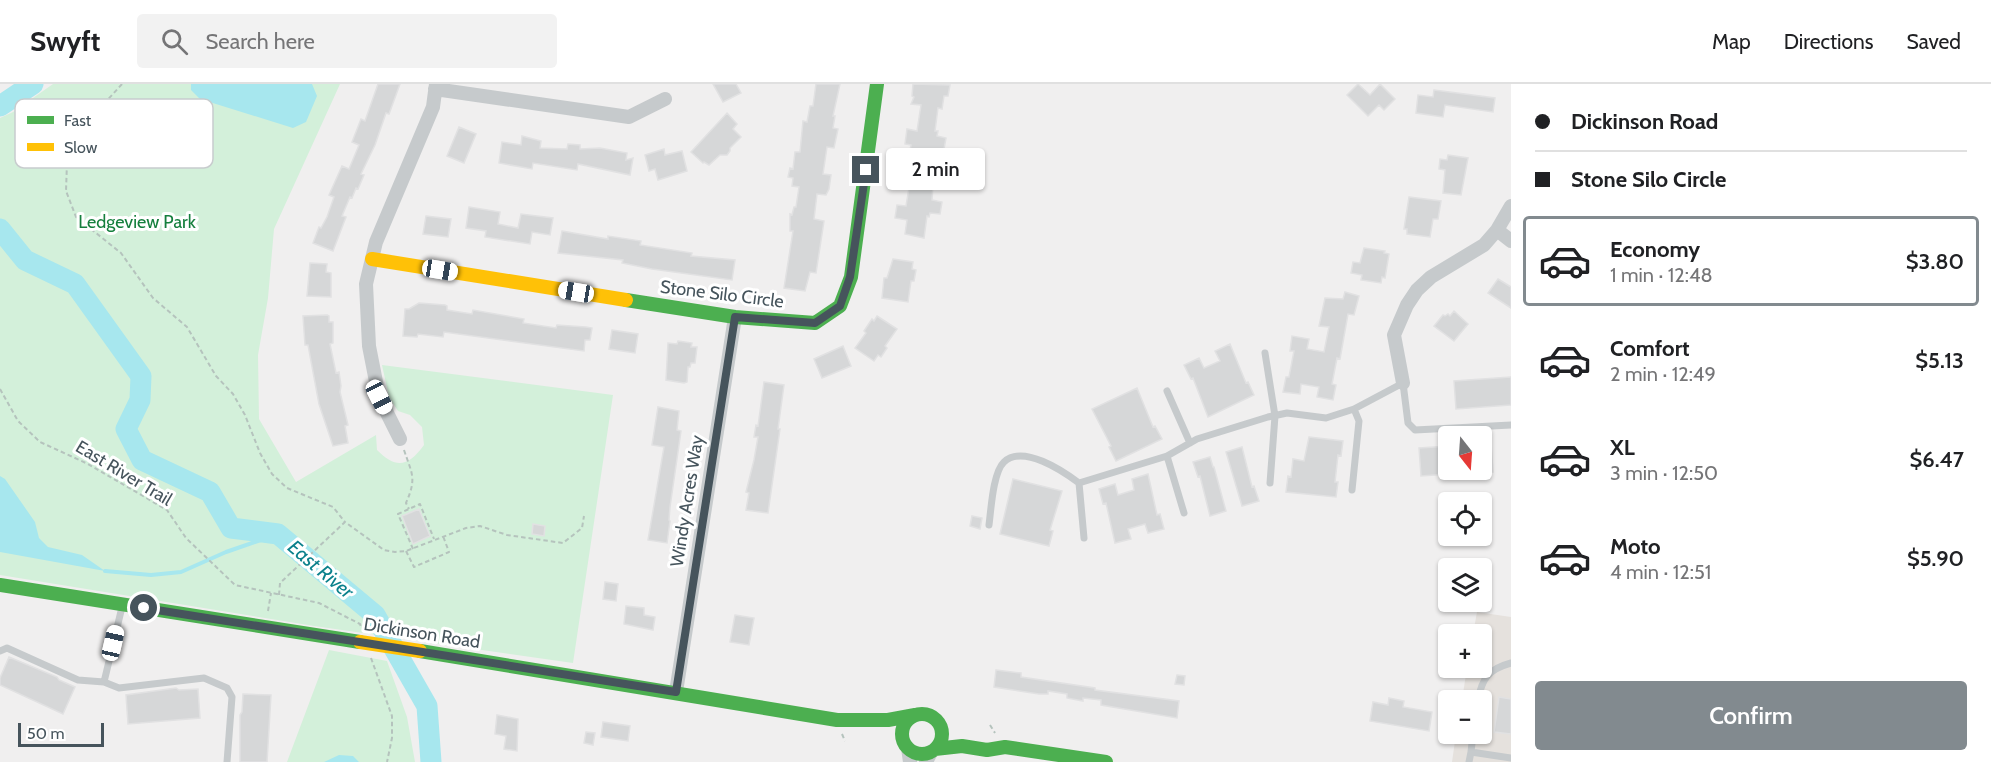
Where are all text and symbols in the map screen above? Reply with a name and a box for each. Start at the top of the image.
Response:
search box [137,14,557,68]
text: Swyft [30,24,101,58]
icon: search [158,25,191,58]
text: Search here [206,28,315,55]
text: Map [1712,29,1751,54]
text: Directions [1784,29,1873,54]
text: Saved [1906,29,1961,54]
legend [15,99,213,168]
text: Dickinson Road [1571,108,1718,135]
text: Fast [64,111,92,130]
text: Slow [64,138,98,157]
callout: 2 min [887,149,986,191]
route end [852,156,879,183]
text: 2 min [911,157,960,181]
text: Stone Silo Circle [1571,166,1726,193]
park label: Ledgeview Park [78,211,197,233]
icon: car [1538,234,1592,288]
text: Economy [1610,236,1700,263]
text: $3.80 [1906,248,1964,275]
car [421,258,459,282]
text: 1 min · 12:48 [1610,263,1713,287]
street label: Stone Silo Circle [659,276,785,312]
car [557,280,595,304]
icon: car [1538,333,1592,387]
text: Comfort [1610,335,1689,362]
text: $5.13 [1915,347,1964,374]
text: 2 min · 12:49 [1610,362,1716,386]
car [363,377,395,417]
north arrow [1438,426,1492,480]
map controls [1438,426,1492,744]
icon: car [1538,432,1592,486]
street label: Windy Acres Way [666,434,708,568]
text: XL [1610,434,1635,461]
street label: East River Trail [72,436,177,511]
text: $6.47 [1910,446,1964,473]
text: 3 min · 12:50 [1610,461,1718,485]
button: locate [1438,492,1492,546]
icon: car [1538,531,1592,585]
text: Moto [1610,533,1661,560]
water label: East River [283,535,359,604]
text: $5.90 [1907,545,1964,572]
button: layers [1438,558,1492,612]
text: 4 min · 12:51 [1610,560,1711,584]
route start [130,594,157,621]
street label: Dickinson Road [362,613,482,653]
car [100,623,126,663]
button: + [1438,624,1492,678]
button: Confirm [1535,681,1967,750]
button: − [1438,690,1492,744]
scale bar [18,720,104,748]
text: 50 m [27,724,64,743]

